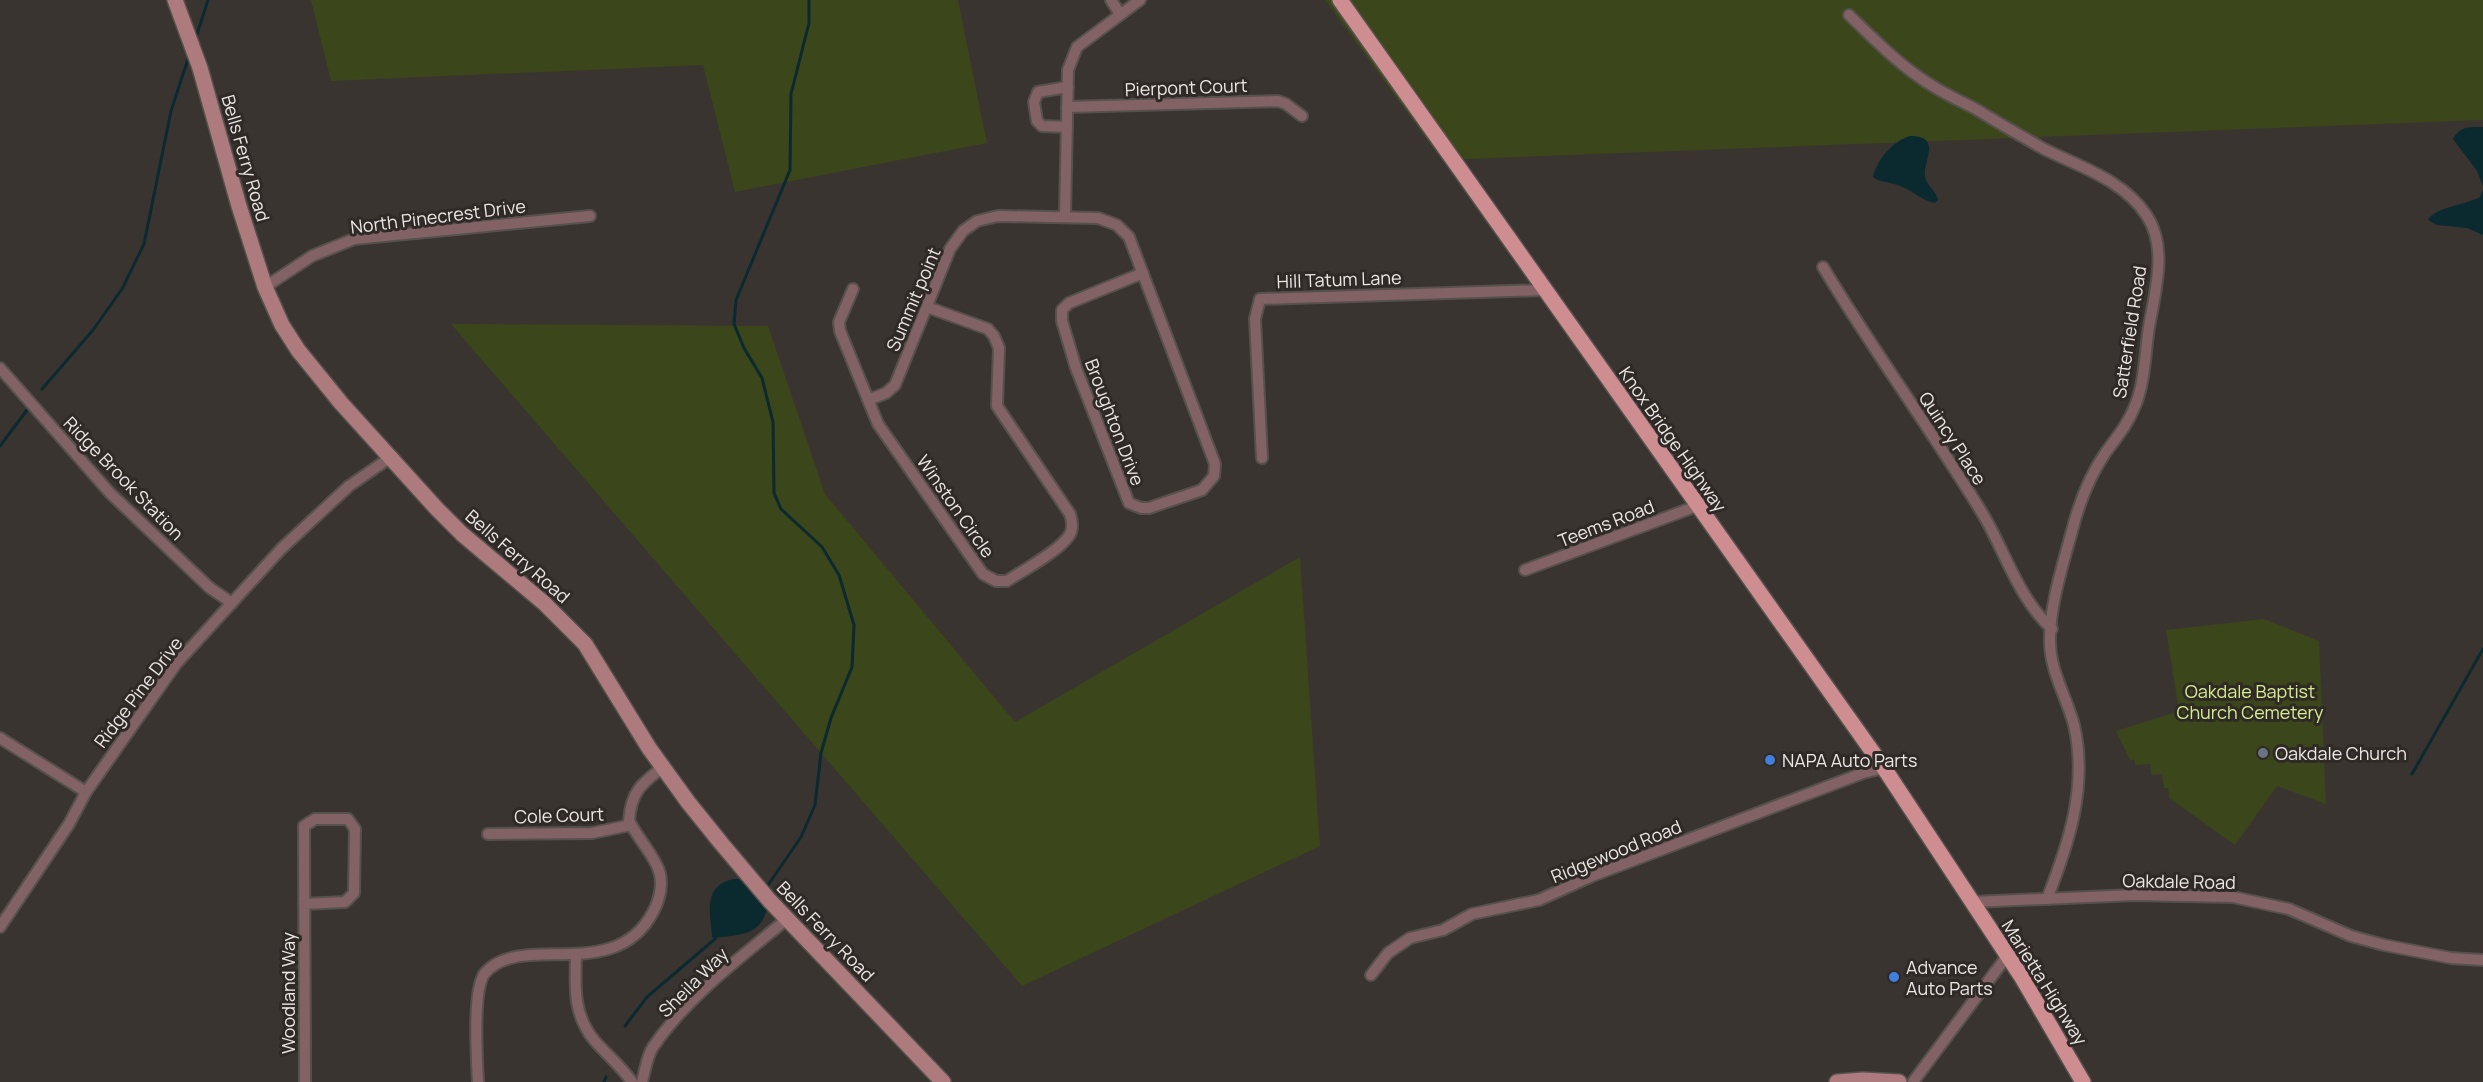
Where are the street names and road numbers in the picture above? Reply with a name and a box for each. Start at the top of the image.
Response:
street label: Pierpont Court [1124,73,1248,101]
street label: Bells Ferry Road [216,92,276,224]
street label: North Pinecrest Drive [349,193,527,239]
street label: Summit point [880,243,946,355]
street label: Satterfield Road [2107,264,2151,400]
street label: Hill Tatum Lane [1276,265,1402,293]
street label: Broughton Drive [1080,355,1150,489]
street label: Knox Bridge Highway [1614,362,1732,517]
street label: Quincy Place [1914,387,1992,489]
street label: Ridge Brook Station [59,411,189,545]
street label: Winston Circle [912,450,1000,562]
street label: Teems Road [1555,494,1657,552]
street label: Bells Ferry Road [461,504,575,608]
street label: Ridge Pine Drive [88,632,188,752]
street label: Cole Court [514,801,604,829]
street label: Ridgewood Road [1547,814,1685,888]
street label: Oakdale Road [2122,868,2236,894]
street label: Bells Ferry Road [772,876,880,986]
street label: Marietta Highway [1997,915,2093,1050]
street label: Woodland Way [276,932,300,1054]
street label: Sheila Way [653,942,733,1022]

